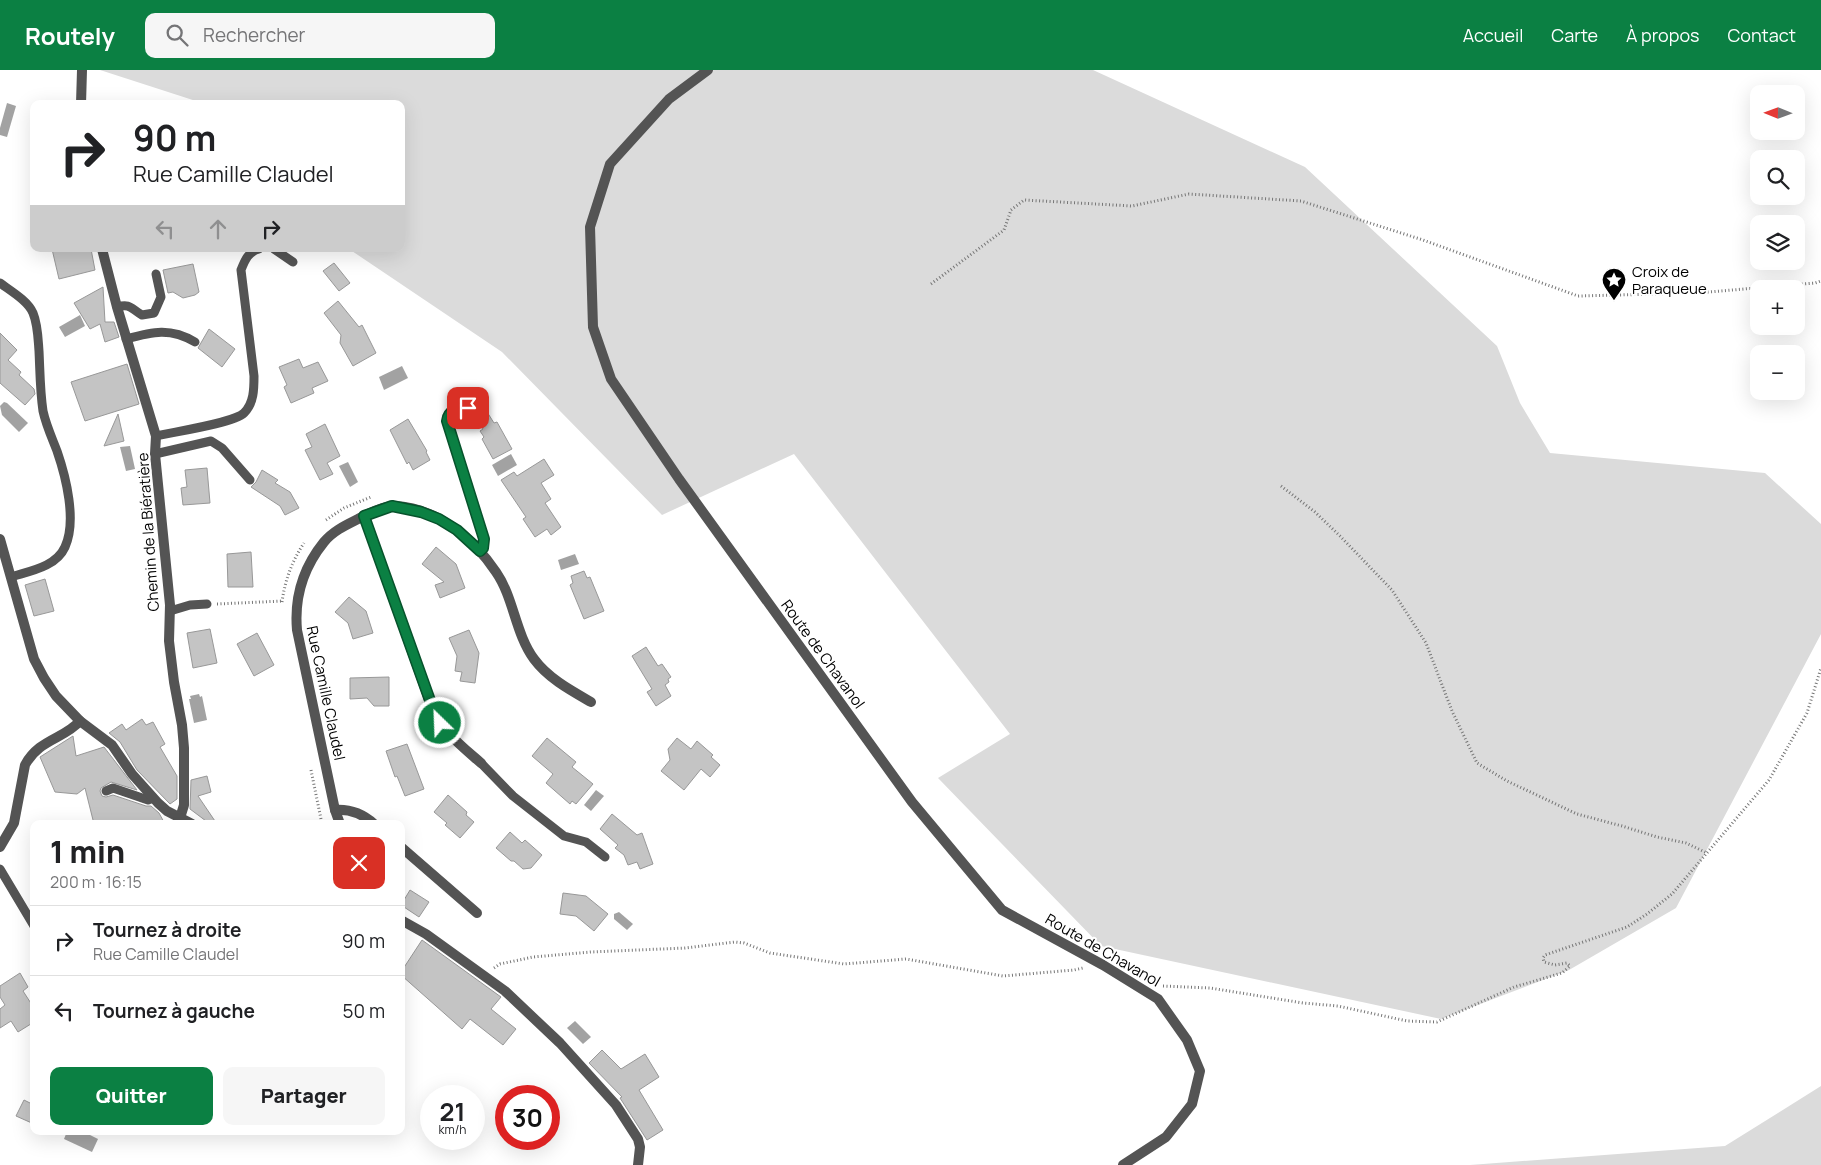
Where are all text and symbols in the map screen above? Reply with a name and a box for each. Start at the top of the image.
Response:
search box [145,13,495,58]
text: Routely [25,19,115,52]
icon: search [163,21,191,49]
text: Rechercher [203,22,305,48]
text: Accueil [1463,23,1523,47]
text: Carte [1551,23,1598,47]
text: À propos [1626,23,1699,47]
text: Contact [1727,23,1796,47]
north arrow [1750,85,1805,140]
map controls [1750,85,1805,400]
text: 90 m [133,114,216,162]
icon: right [50,120,115,185]
button: search [1750,150,1805,205]
text: Rue Camille Claudel [133,159,334,189]
icon: left [151,215,179,243]
icon: ahead [204,215,232,243]
icon: right [257,215,285,243]
button: layers [1750,215,1805,270]
place label: Croix de Paraqueue [1632,261,1707,299]
place icon: Croix de Paraqueue [1601,267,1627,301]
button: + [1750,280,1805,335]
button: − [1750,345,1805,400]
pin [447,387,489,429]
icon: arrive [454,394,482,422]
street label: Chemin de la Biératière [132,452,164,612]
street label: Route de Chavanol [776,595,870,713]
street label: Rue Camille Claudel [302,624,350,762]
position arrow [413,696,465,748]
text: 1 min [50,831,125,872]
button: close [333,837,385,889]
text: 200 m · 16:15 [50,871,142,893]
street label: Route de Chavanol [1042,908,1164,992]
text: Tournez à droite [93,917,241,943]
icon: right [50,927,78,955]
text: 90 m [342,928,385,954]
text: Rue Camille Claudel [93,943,239,965]
icon: left [50,997,78,1025]
text: Tournez à gauche [93,998,255,1024]
text: 50 m [343,998,385,1024]
button: Quitter [50,1067,213,1125]
button: Partager [223,1067,385,1125]
speed limit sign: 30 [495,1085,560,1150]
text: 21 [440,1094,465,1129]
text: km/h [439,1121,466,1138]

